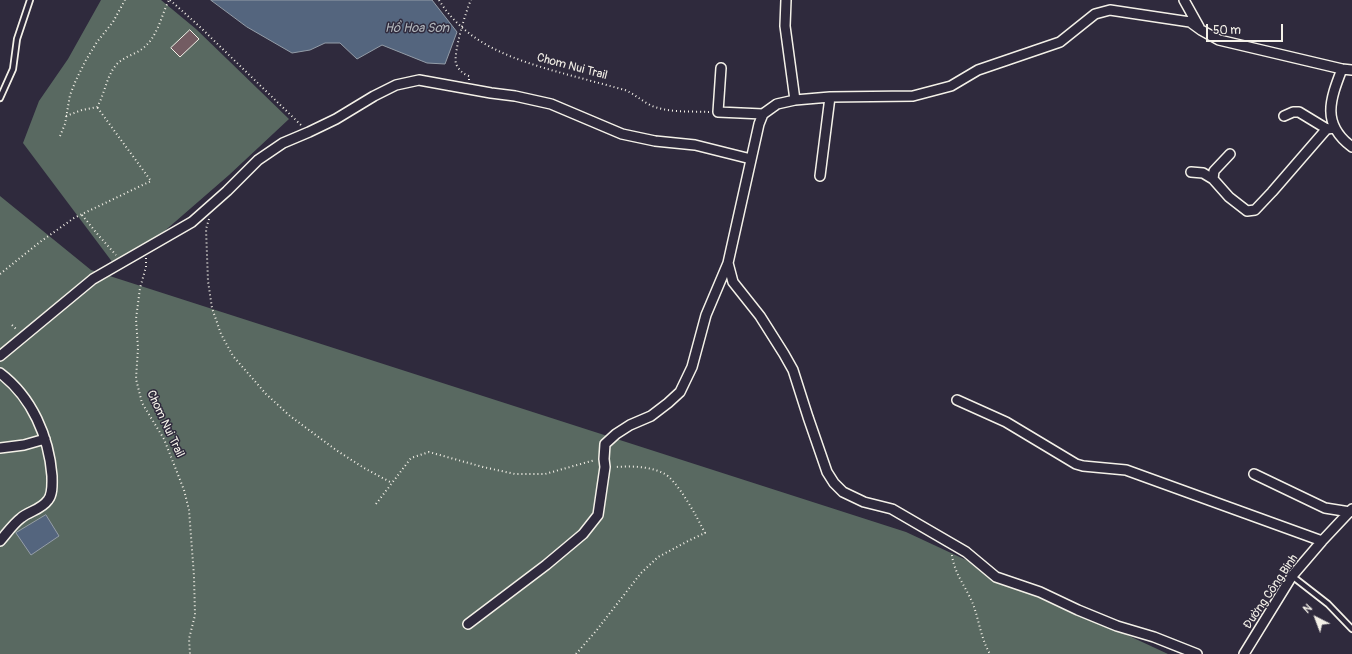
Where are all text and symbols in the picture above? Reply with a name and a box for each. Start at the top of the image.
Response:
scale bar [1208,16,1285,42]
water label: Hồ Hoa Sơn [385,21,449,37]
text: 50 m [1213,23,1241,38]
street label: Chom Nui Trail [535,51,609,83]
street label: Chom Nui Trail [143,388,187,460]
street label: Đường Công Binh [1241,552,1301,632]
north arrow [1296,598,1336,638]
text: N [1301,601,1315,616]

